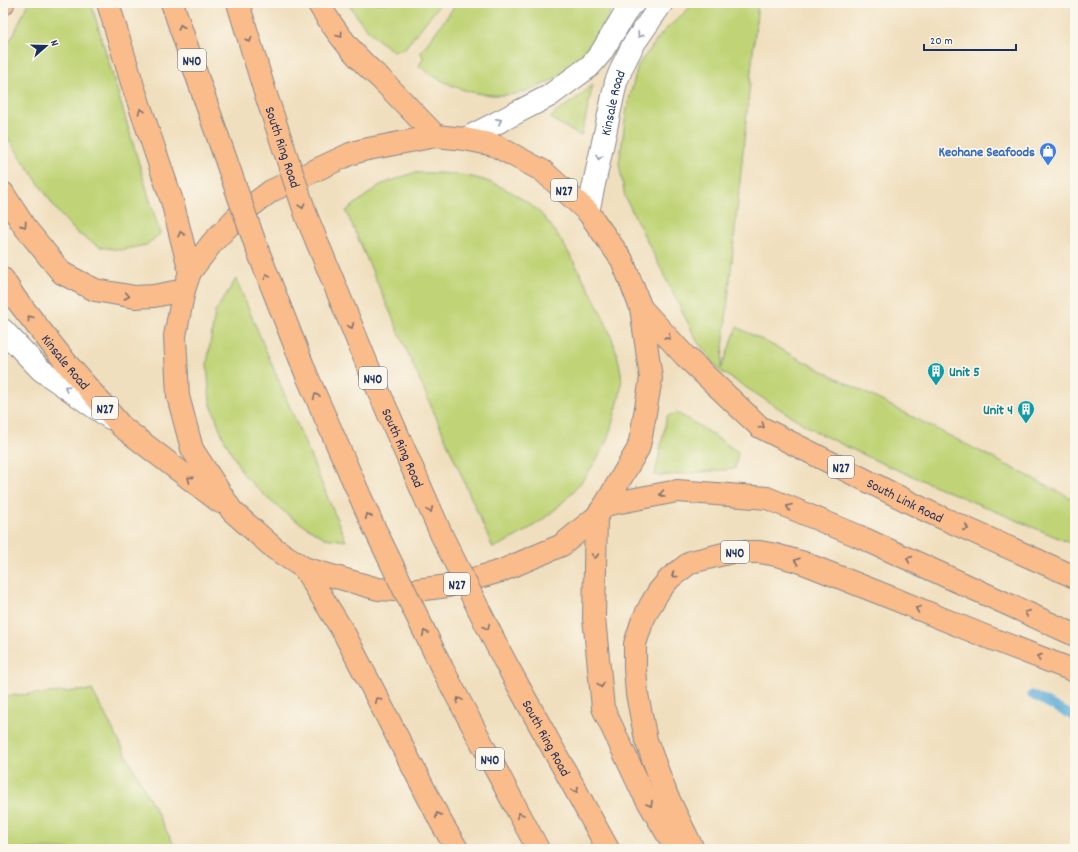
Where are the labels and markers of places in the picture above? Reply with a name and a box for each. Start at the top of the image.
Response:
shop icon: Keohane Seafoods [1038,141,1058,166]
place label: Keohane Seafoods [939,143,1035,163]
building icon: Unit 5 [926,361,946,386]
place label: Unit 5 [949,363,980,383]
building icon: Unit 4 [1016,399,1036,424]
place label: Unit 4 [983,401,1013,421]

